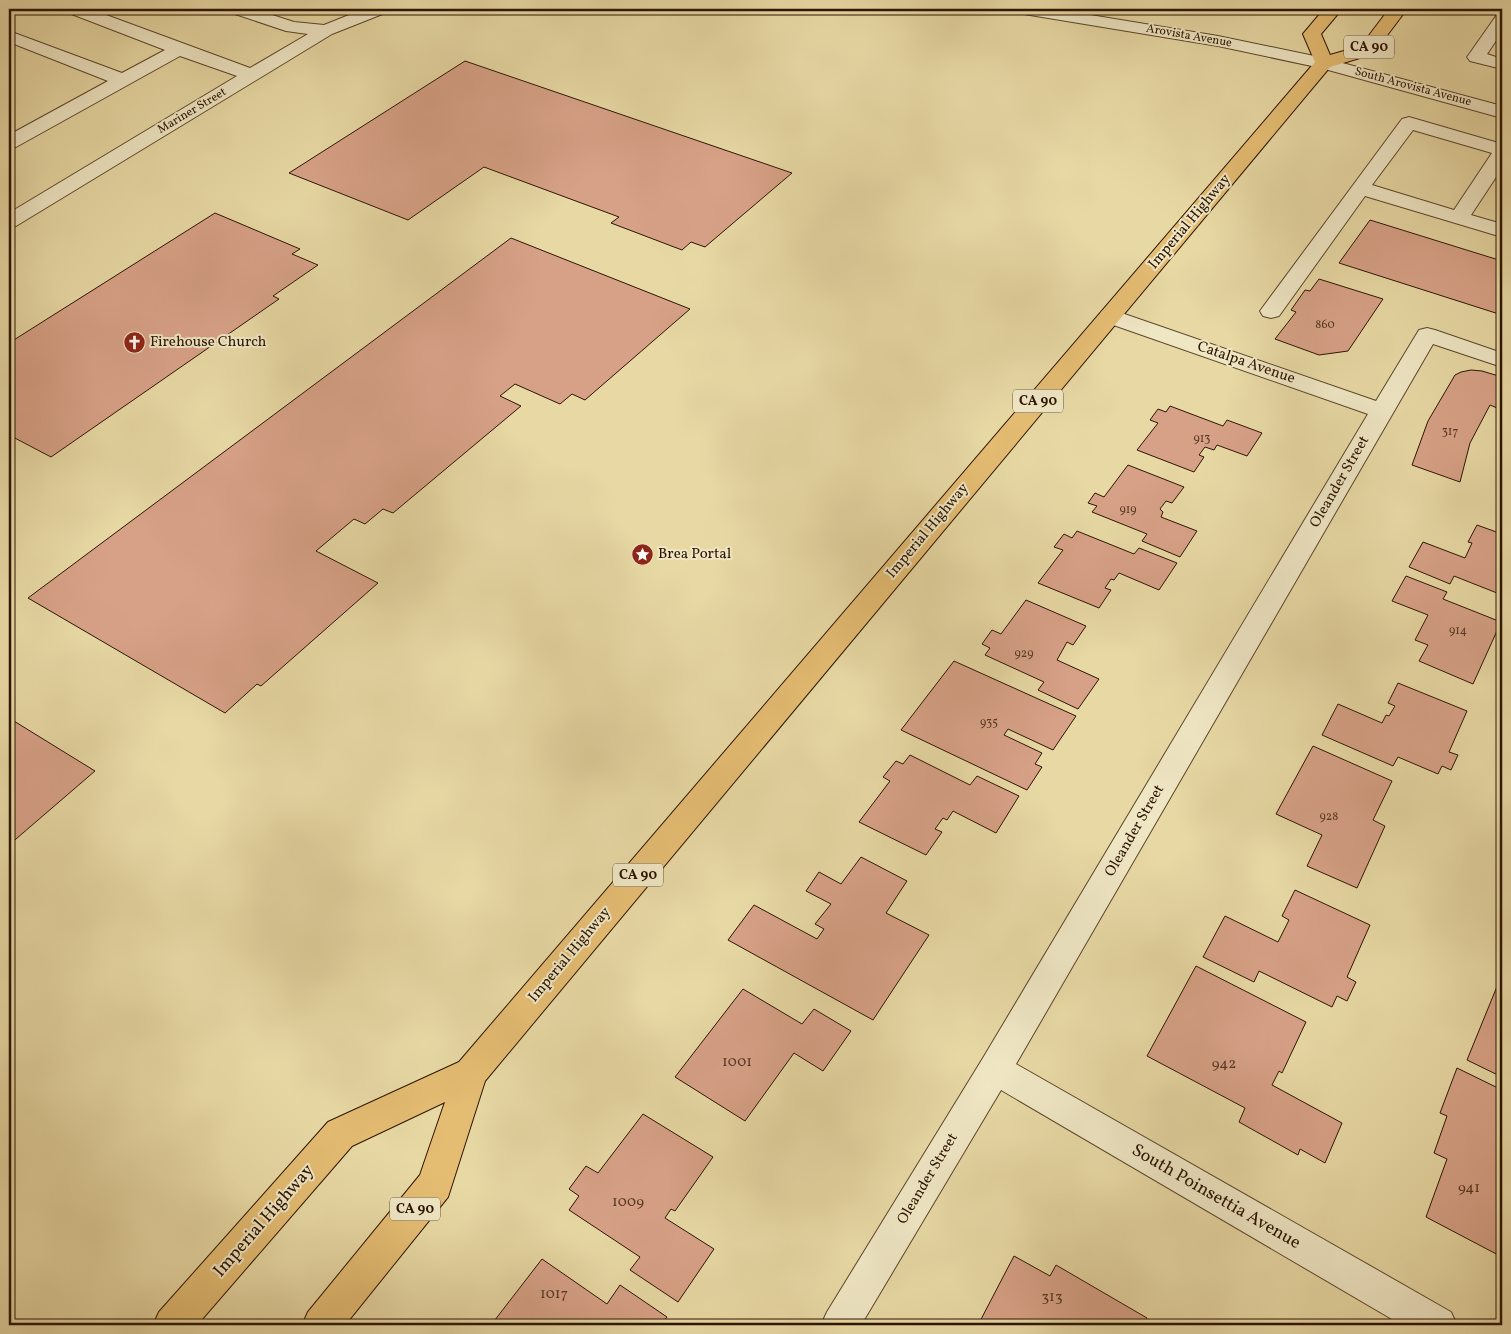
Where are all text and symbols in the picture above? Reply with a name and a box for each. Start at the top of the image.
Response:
street label: Arovista Avenue [1145,21,1233,51]
road number: CA 90 [1344,36,1394,58]
street label: South Arovista Avenue [1353,64,1473,110]
street label: Mariner Street [155,84,229,138]
street label: Imperial Highway [1144,170,1236,274]
house number: 860 [1315,317,1335,333]
church icon: Firehouse Church [122,330,146,354]
place label: Firehouse Church [150,332,267,353]
street label: Catalpa Avenue [1194,336,1298,390]
road number: CA 90 [1013,390,1063,412]
house number: 317 [1442,424,1458,440]
house number: 913 [1193,431,1211,447]
street label: Oleander Street [1305,432,1375,532]
street label: Imperial Highway [882,479,974,583]
house number: 919 [1119,502,1137,518]
place icon: Brea Portal [630,542,654,566]
place label: Brea Portal [658,544,731,565]
house number: 914 [1449,623,1467,639]
house number: 929 [1015,646,1033,662]
house number: 935 [980,715,998,731]
street label: Oleander Street [1100,781,1170,881]
house number: 928 [1320,809,1338,825]
road number: CA 90 [613,864,663,886]
street label: Imperial Highway [524,903,616,1007]
house number: 1001 [722,1052,752,1073]
house number: 942 [1212,1054,1236,1075]
street label: Oleander Street [892,1129,964,1229]
street label: South Poinsettia Avenue [1127,1138,1305,1256]
street label: Imperial Highway [208,1159,320,1283]
house number: 941 [1458,1178,1480,1199]
house number: 1009 [612,1192,644,1213]
road number: CA 90 [390,1198,440,1220]
house number: 1017 [540,1284,568,1305]
house number: 313 [1041,1287,1063,1308]

